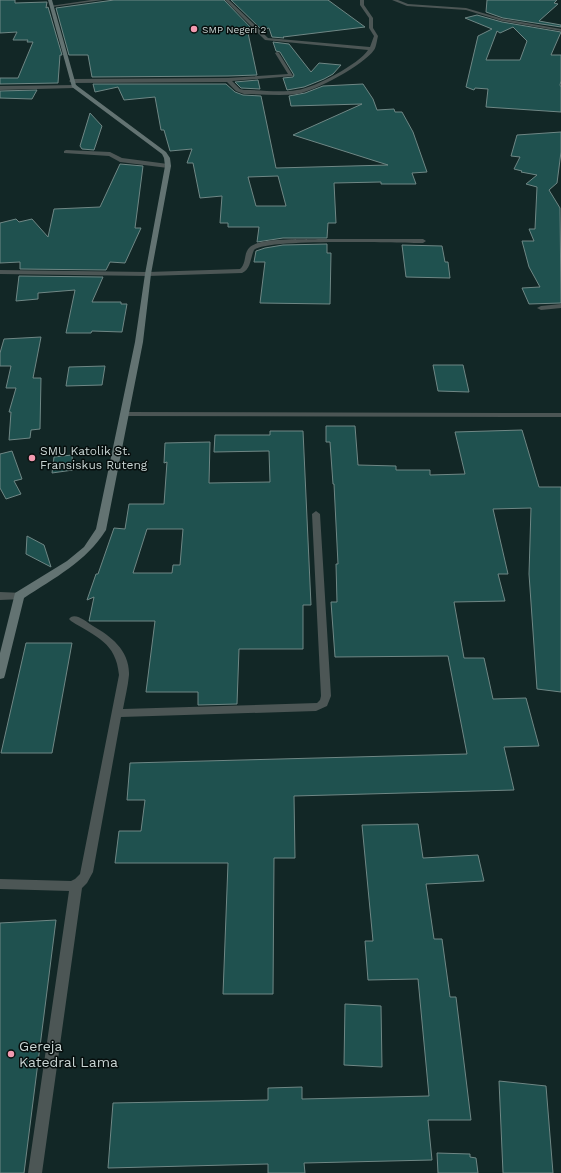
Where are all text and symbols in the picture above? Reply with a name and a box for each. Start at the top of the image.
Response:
marker: SMP Negeri 2 [189,24,199,34]
place label: SMP Negeri 2 [202,24,266,35]
place label: SMU Katolik St. Fransiskus Ruteng [40,444,148,472]
marker: SMU Katolik St. Fransiskus Ruteng [27,453,37,463]
place label: Gereja Katedral Lama [19,1038,118,1070]
marker: Gereja Katedral Lama [6,1049,16,1059]

